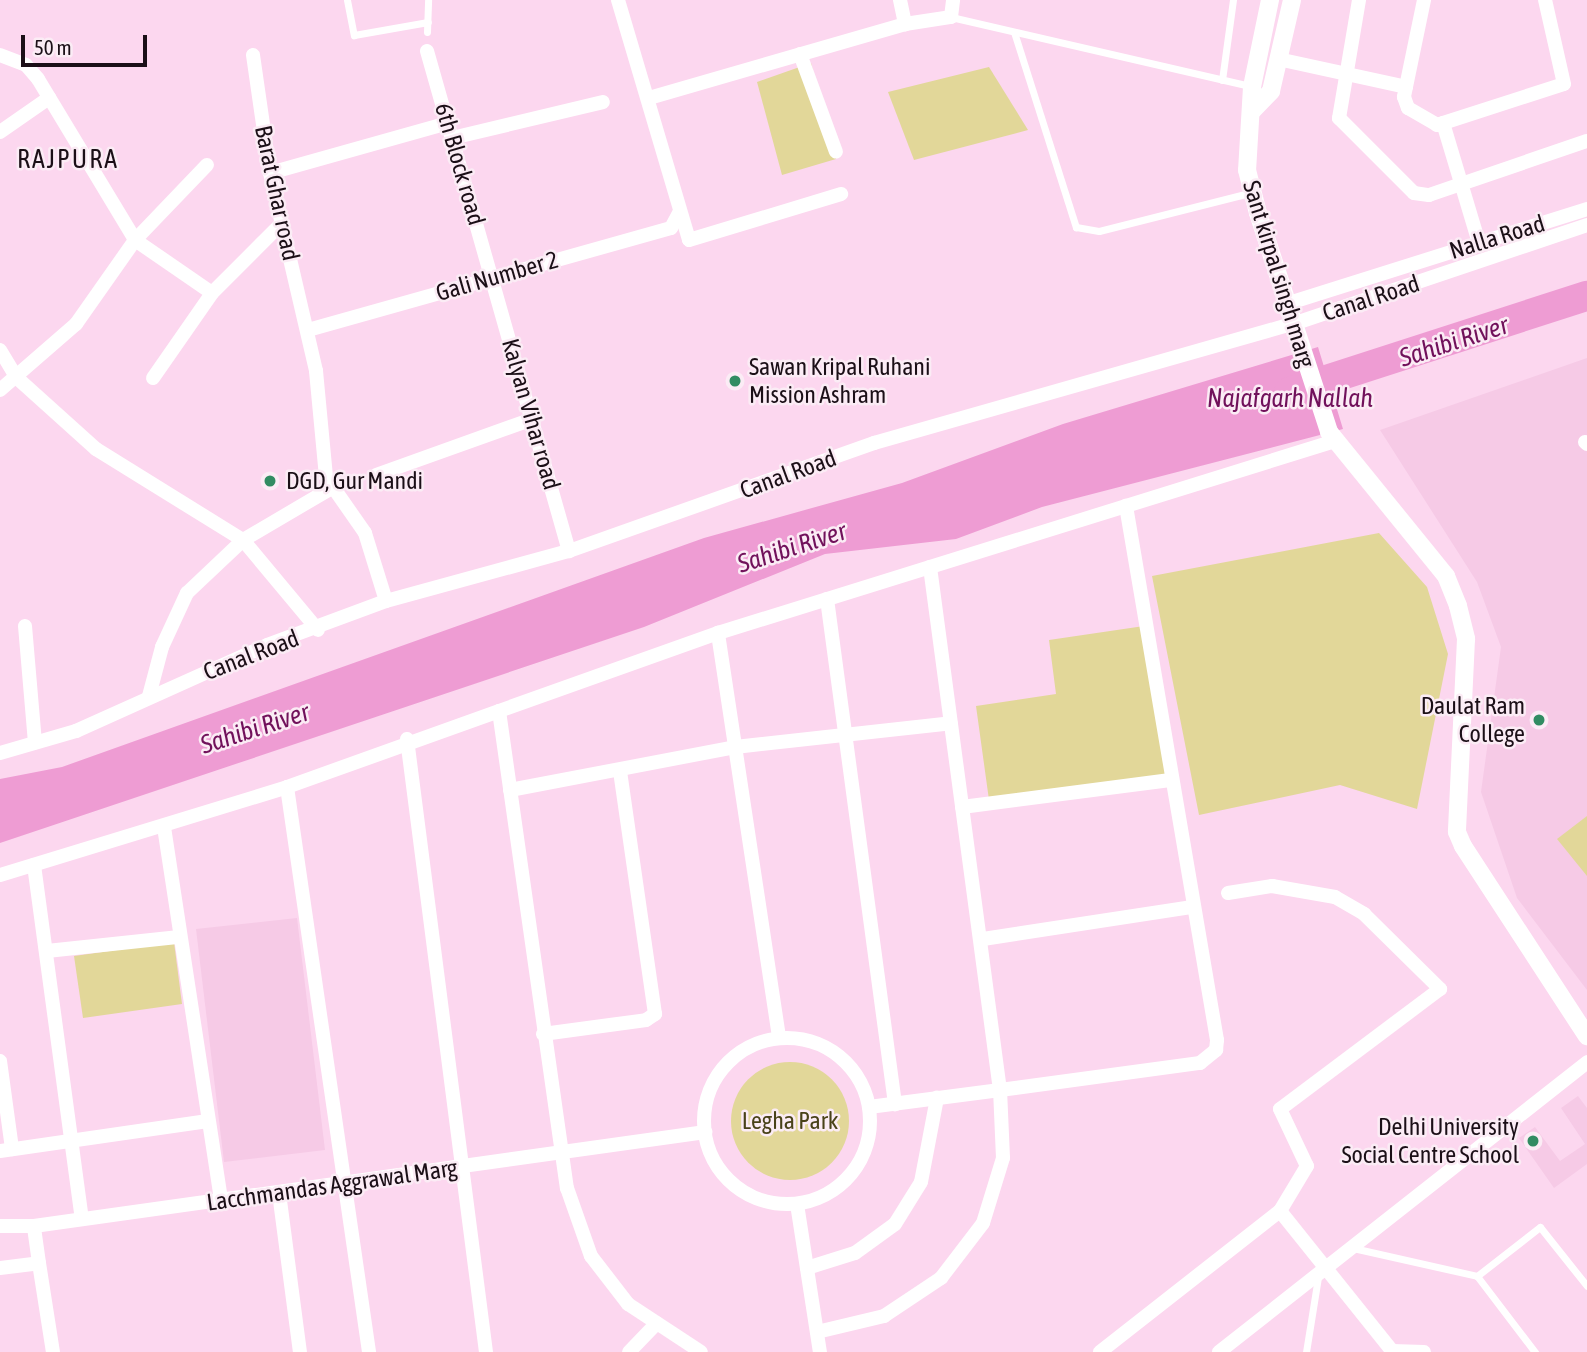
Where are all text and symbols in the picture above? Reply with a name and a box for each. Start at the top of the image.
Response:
scale bar [24,21,150,65]
text: 50 m [34,35,72,59]
street label: 6th Block road [429,100,491,228]
street label: Barat Ghar road [249,123,305,263]
district label: RAJPURA [18,144,118,176]
street label: Sant kirpal singh marg [1237,177,1321,371]
street label: Nalla Road [1446,209,1548,265]
street label: Gali Number 2 [432,245,562,307]
street label: Canal Road [1319,269,1423,327]
water label: Sahibi River [1396,310,1512,374]
street label: Kalyan Vihar road [496,335,566,493]
place label: Sawan Kripal Ruhani Mission Ashram [749,353,931,409]
marker: Sawan Kripal Ruhani Mission Ashram [727,373,743,389]
water label: Najafgarh Nallah [1207,383,1373,415]
street label: Canal Road [736,443,840,505]
place label: DGD, Gur Mandi [286,467,423,495]
marker: DGD, Gur Mandi [260,471,280,491]
water label: Sahibi River [734,516,850,580]
street label: Canal Road [199,624,303,686]
place label: Daulat Ram College [1421,692,1525,748]
water label: Sahibi River [197,697,313,761]
marker: Daulat Ram College [1531,712,1547,728]
park label: Legha Park [742,1107,838,1135]
place label: Delhi University Social Centre School [1341,1113,1519,1169]
marker: Delhi University Social Centre School [1525,1133,1541,1149]
street label: Lacchmandas Aggrawal Marg [205,1153,459,1217]

